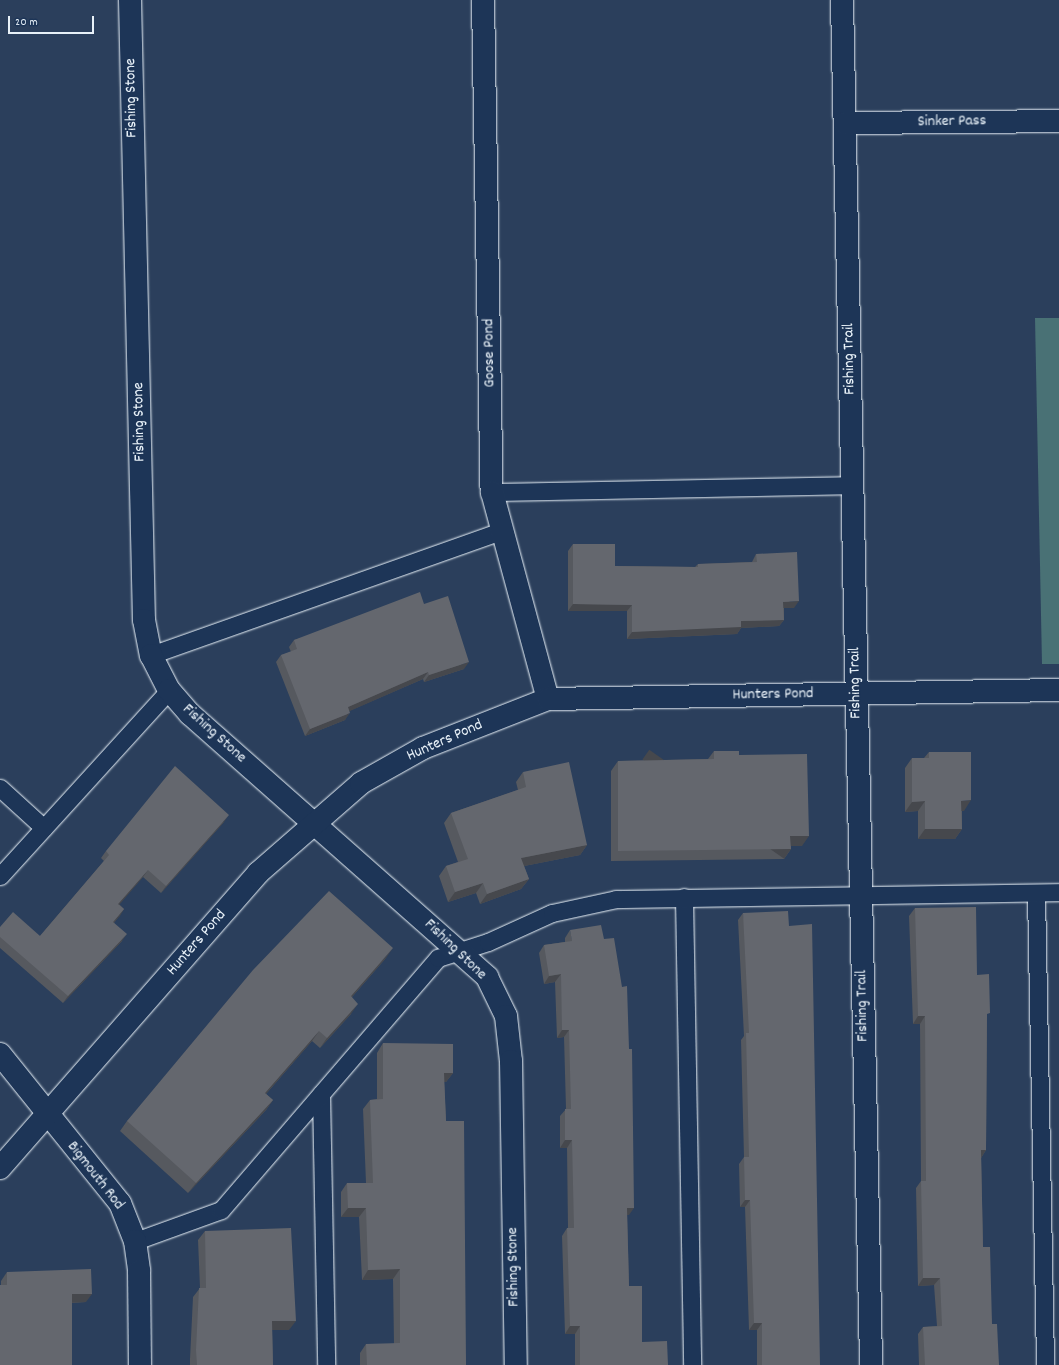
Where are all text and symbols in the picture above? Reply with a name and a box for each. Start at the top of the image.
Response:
scale bar [10,8,96,34]
text: 20 m [15,14,38,31]
street label: Fishing Stone [122,58,142,138]
street label: Sinker Pass [917,112,987,132]
street label: Goose Pond [480,318,500,388]
street label: Fishing Trail [840,323,860,395]
street label: Fishing Stone [130,382,150,462]
street label: Fishing Trail [846,647,866,719]
street label: Hunters Pond [732,685,814,705]
street label: Fishing Stone [178,700,250,768]
street label: Hunters Pond [404,716,486,766]
street label: Hunters Pond [163,906,231,980]
street label: Fishing Stone [420,915,490,985]
street label: Fishing Trail [853,970,873,1042]
street label: Bigmouth Rod [62,1138,128,1214]
street label: Fishing Stone [504,1227,524,1307]

